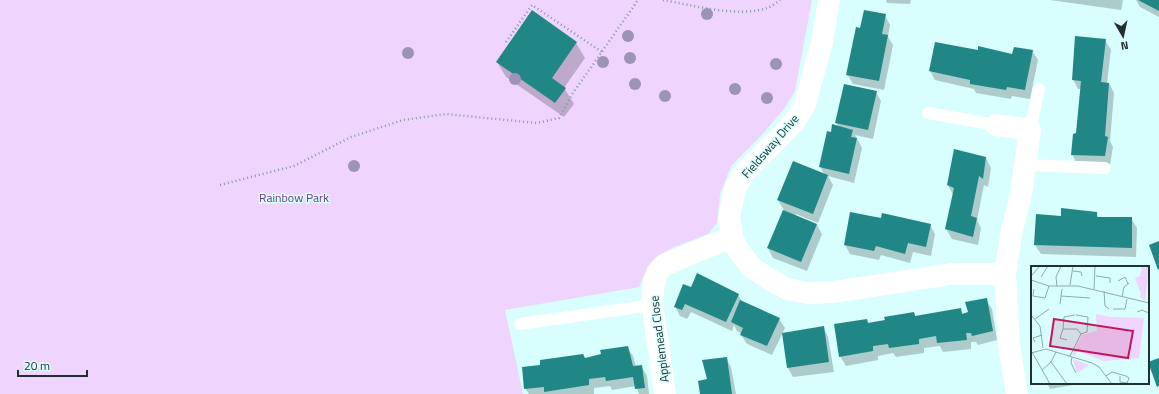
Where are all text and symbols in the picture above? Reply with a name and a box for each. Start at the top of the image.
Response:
north arrow [1103,16,1143,56]
text: N [1120,37,1130,54]
street label: Fieldsway Drive [737,110,803,182]
park label: Rainbow Park [259,188,329,207]
inset map [1031,266,1149,384]
street label: Applemead Close [644,295,674,383]
scale bar [18,352,87,378]
text: 20 m [24,356,50,375]

